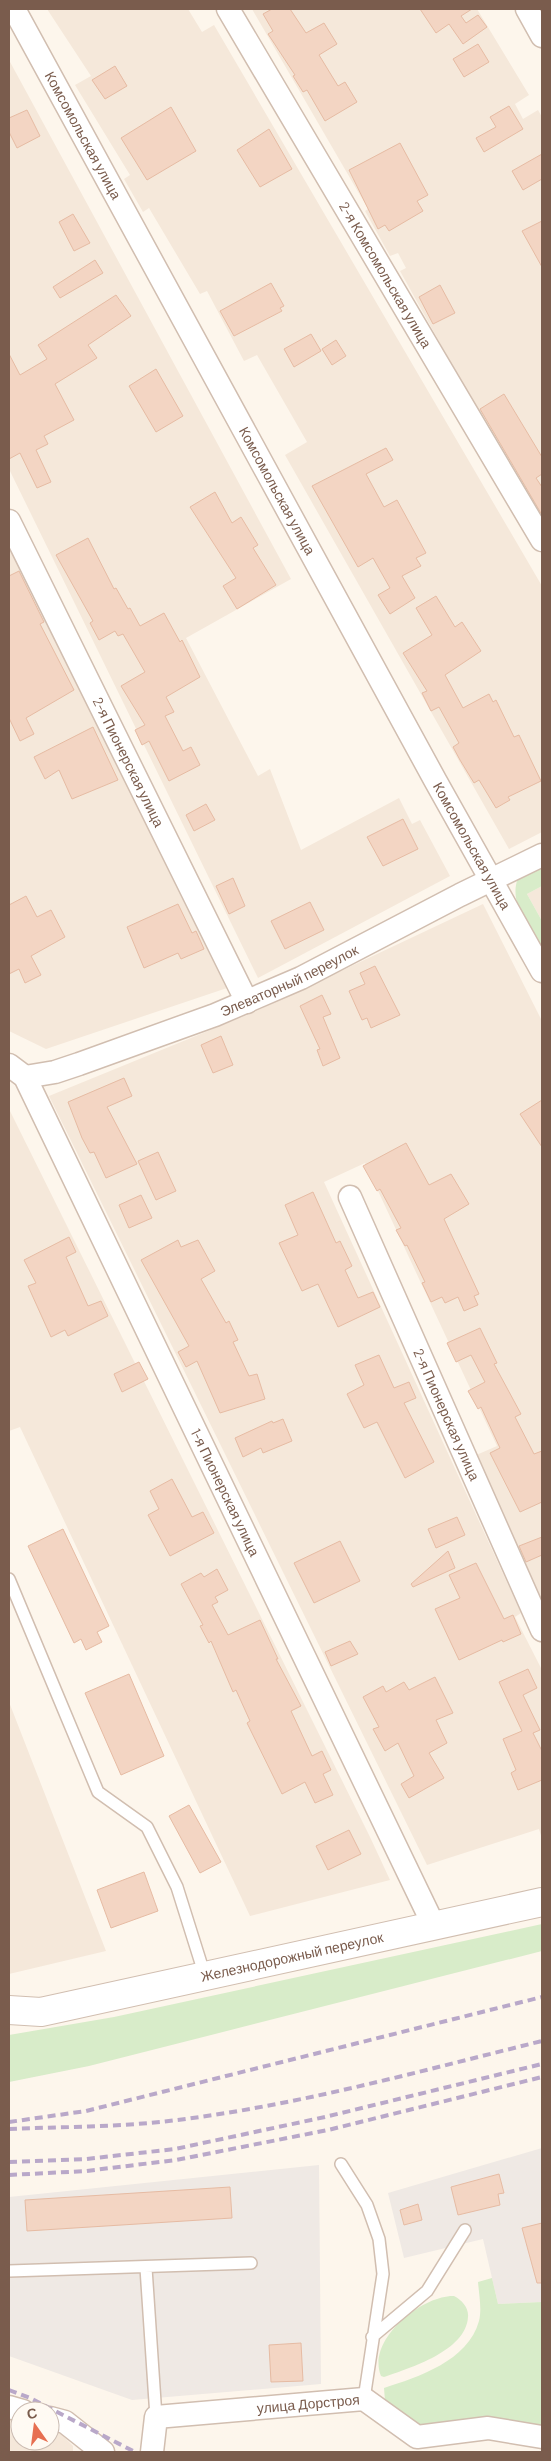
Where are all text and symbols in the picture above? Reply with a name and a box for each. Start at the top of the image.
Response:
street label: Комсомольская улица [42,68,125,202]
street label: 2-я Комсомольская улица [336,199,436,351]
street label: Комсомольская улица [236,424,319,558]
street label: 2-я Пионерская улица [89,694,168,830]
street label: Комсомольская улица [430,779,515,913]
street label: Элеваторный переулок [217,940,362,1020]
street label: 2-я Пионерская улица [410,1346,484,1483]
street label: 1-я Пионерская улица [187,1425,264,1559]
street label: Железнодорожный переулок [199,1928,386,1985]
street label: улица Дорстроя [256,2390,360,2416]
north arrow [10,2401,60,2451]
text: С [25,2403,39,2422]

